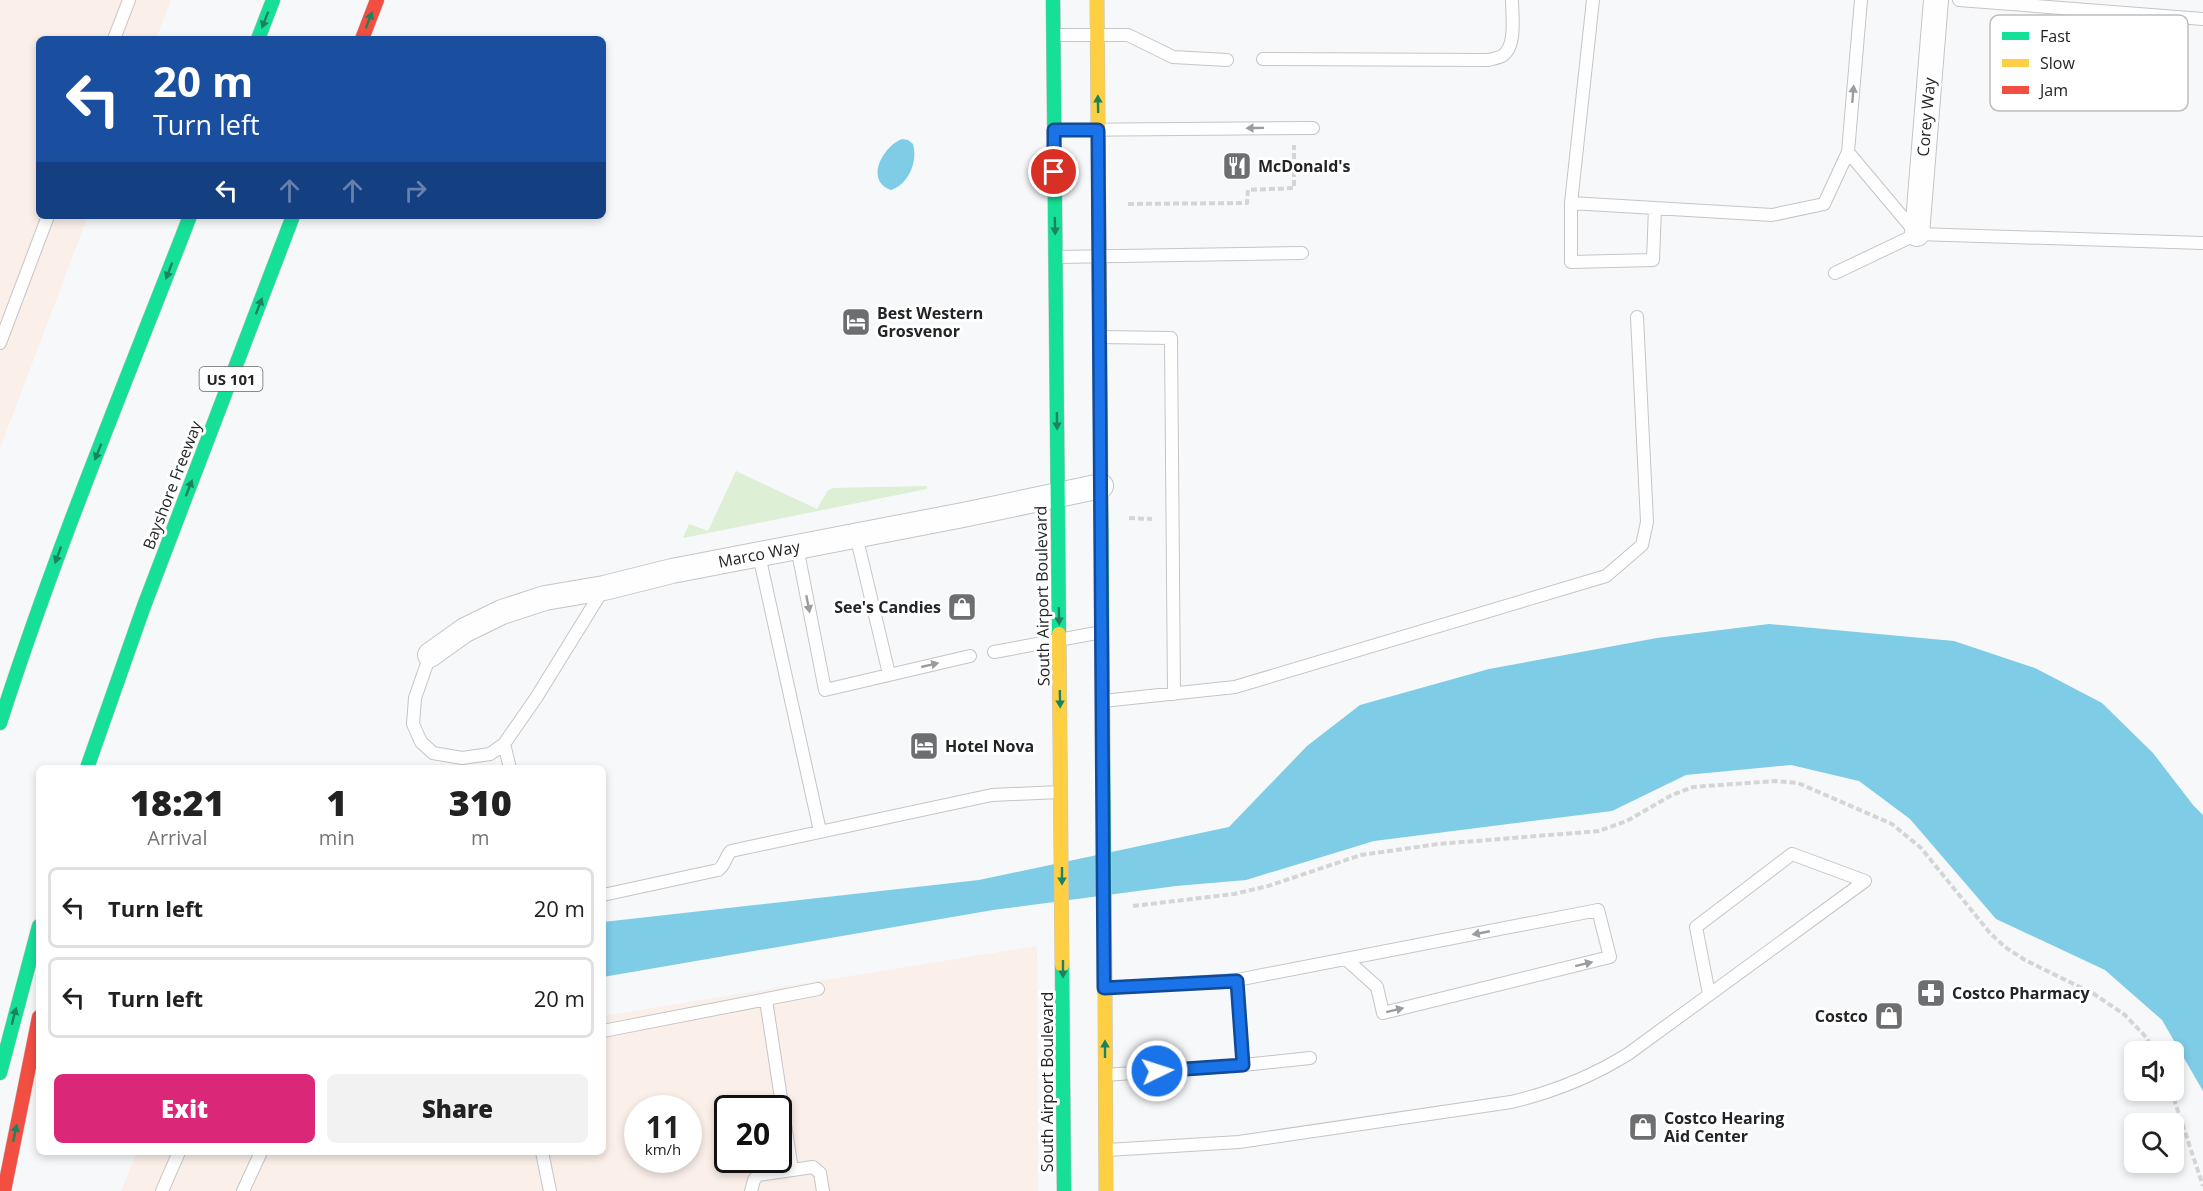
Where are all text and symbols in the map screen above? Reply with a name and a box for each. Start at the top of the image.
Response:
one-way arrow [365,10,375,28]
one-way arrow [260,11,270,29]
legend [1990,15,2188,111]
text: Fast [2040,25,2071,47]
text: 20 m [153,52,253,109]
text: Slow [2040,52,2075,74]
icon: left [54,60,132,138]
street label: Corey Way [1912,76,1940,157]
text: Jam [2038,79,2068,101]
one-way arrow [1848,84,1858,103]
one-way arrow [1093,94,1103,113]
text: Turn left [153,106,260,143]
one-way arrow [1245,124,1264,133]
pin [1028,146,1079,197]
restaurant icon: McDonald's [1221,150,1253,182]
icon: arrive [1037,155,1070,188]
place label: McDonald's [1258,155,1351,177]
icon: left [210,174,243,207]
icon: ahead [273,174,306,207]
icon: ahead [336,174,369,207]
icon: right [399,174,432,207]
one-way arrow [1050,217,1060,236]
one-way arrow [164,262,174,280]
one-way arrow [254,296,264,314]
place label: Best Western Grosvenor [877,302,983,342]
hotel icon: Best Western Grosvenor [840,306,872,338]
road number: US 101 [200,367,262,391]
one-way arrow [1052,412,1061,431]
street label: Bayshore Freeway [137,417,207,552]
one-way arrow [93,443,102,461]
one-way arrow [184,478,194,496]
street label: South Airport Boulevard [1029,506,1055,686]
street label: Marco Way [716,535,803,573]
one-way arrow [53,546,63,564]
shop icon: See's Candies [946,591,978,623]
one-way arrow [804,595,813,614]
place label: See's Candies [834,596,941,618]
one-way arrow [1054,607,1064,626]
one-way arrow [920,660,939,669]
one-way arrow [1055,689,1065,708]
hotel icon: Hotel Nova [908,730,940,762]
place label: Hotel Nova [945,735,1034,757]
text: 18:21 [130,778,225,827]
text: 1 [326,778,347,827]
text: 310 [449,778,512,827]
text: Arrival [147,824,208,851]
text: min [319,824,355,851]
text: m [471,824,490,851]
one-way arrow [1057,867,1067,886]
icon: left [57,891,90,924]
text: Turn left [108,893,203,923]
text: 20 m [534,893,585,923]
one-way arrow [1471,929,1490,938]
one-way arrow [1575,958,1593,968]
one-way arrow [1058,960,1068,979]
pharmacy icon: Costco Pharmacy [1915,977,1947,1009]
icon: left [57,981,90,1014]
place label: Costco Pharmacy [1952,982,2090,1004]
text: Turn left [108,983,203,1013]
text: 20 m [534,983,585,1013]
street label: South Airport Boulevard [1036,992,1058,1172]
shop icon: Costco [1873,1000,1905,1032]
one-way arrow [1386,1005,1404,1015]
place label: Costco [1815,1005,1868,1027]
one-way arrow [10,1007,20,1025]
position arrow [1125,1039,1189,1103]
one-way arrow [1100,1040,1110,1059]
map controls [2124,1041,2184,1173]
button: sound [2124,1041,2184,1101]
button: Exit [54,1074,315,1143]
button: Share [327,1074,588,1143]
speed limit sign: 20 [714,1095,792,1173]
text: 11 [646,1106,680,1147]
place label: Costco Hearing Aid Center [1664,1107,1784,1147]
shop icon: Costco Hearing Aid Center [1627,1111,1659,1143]
button: search [2124,1113,2184,1173]
one-way arrow [11,1124,20,1143]
text: km/h [645,1139,681,1159]

